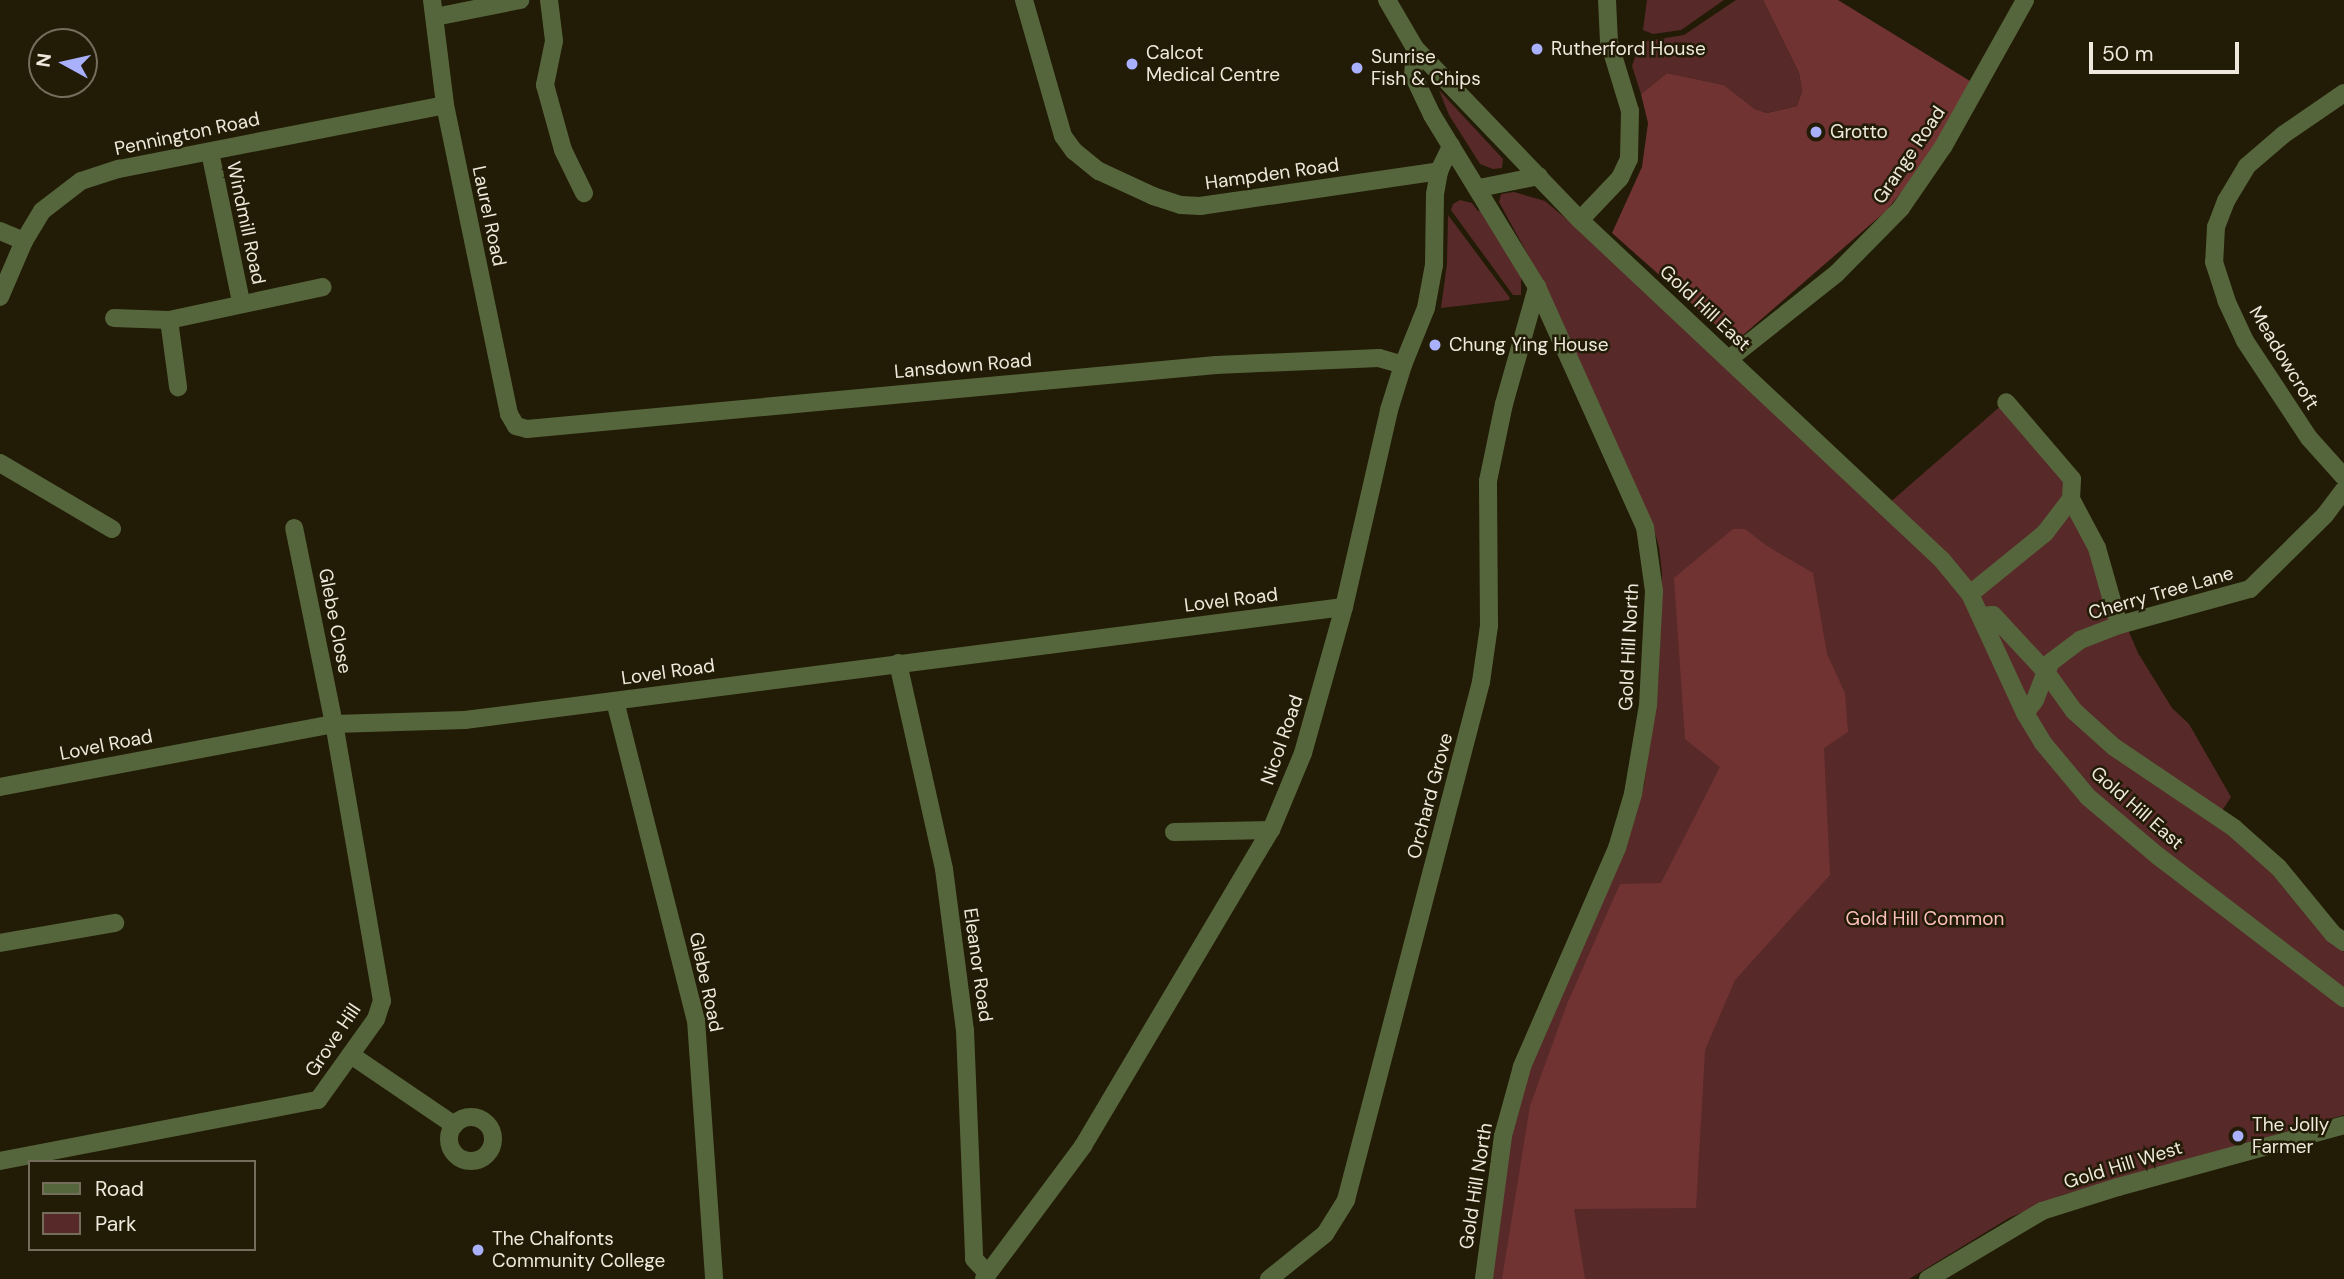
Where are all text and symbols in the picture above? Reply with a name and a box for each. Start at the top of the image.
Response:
north arrow [28,28,98,98]
scale bar [2092,28,2242,72]
place label: Rutherford House [1551,38,1706,60]
text: 50 m [2102,40,2153,68]
marker: Rutherford House [1529,41,1545,57]
place label: Calcot Medical Centre [1146,42,1280,86]
place label: Sunrise Fish & Chips [1371,46,1481,90]
text: N [30,52,57,69]
marker: Calcot Medical Centre [1124,56,1140,72]
marker: Sunrise Fish & Chips [1349,60,1365,76]
street label: Grange Road [1868,102,1950,208]
street label: Pennington Road [112,107,262,161]
place label: Grotto [1830,121,1888,143]
marker: Grotto [1808,124,1824,140]
street label: Hampden Road [1204,153,1340,195]
street label: Windmill Road [222,159,270,287]
street label: Laurel Road [467,164,511,268]
street label: Gold Hill East [1655,260,1755,356]
street label: Meadowcroft [2244,302,2324,414]
place label: Chung Ying House [1449,334,1609,356]
marker: Chung Ying House [1427,337,1443,353]
street label: Lansdown Road [893,349,1033,383]
street label: Cherry Tree Lane [2086,561,2236,625]
street label: Glebe Close [314,566,356,676]
street label: Lovel Road [1183,583,1279,617]
street label: Gold Hill North [1614,583,1644,711]
street label: Lovel Road [620,654,716,690]
street label: Nicol Road [1256,692,1308,788]
street label: Lovel Road [58,725,154,765]
street label: Orchard Grove [1402,731,1458,861]
street label: Gold Hill East [2086,761,2188,855]
street label: Eleanor Road [959,907,997,1023]
park label: Gold Hill Common [1846,908,2004,930]
street label: Glebe Road [684,930,728,1034]
street label: Grove Hill [300,999,366,1081]
place label: The Jolly Farmer [2252,1114,2329,1158]
street label: Gold Hill North [1455,1121,1497,1251]
marker: The Jolly Farmer [2230,1128,2246,1144]
street label: Gold Hill West [2061,1136,2185,1194]
legend [28,1160,256,1251]
text: Road [95,1175,144,1203]
text: Park [95,1210,136,1238]
place label: The Chalfonts Community College [492,1228,665,1272]
marker: The Chalfonts Community College [470,1242,486,1258]

